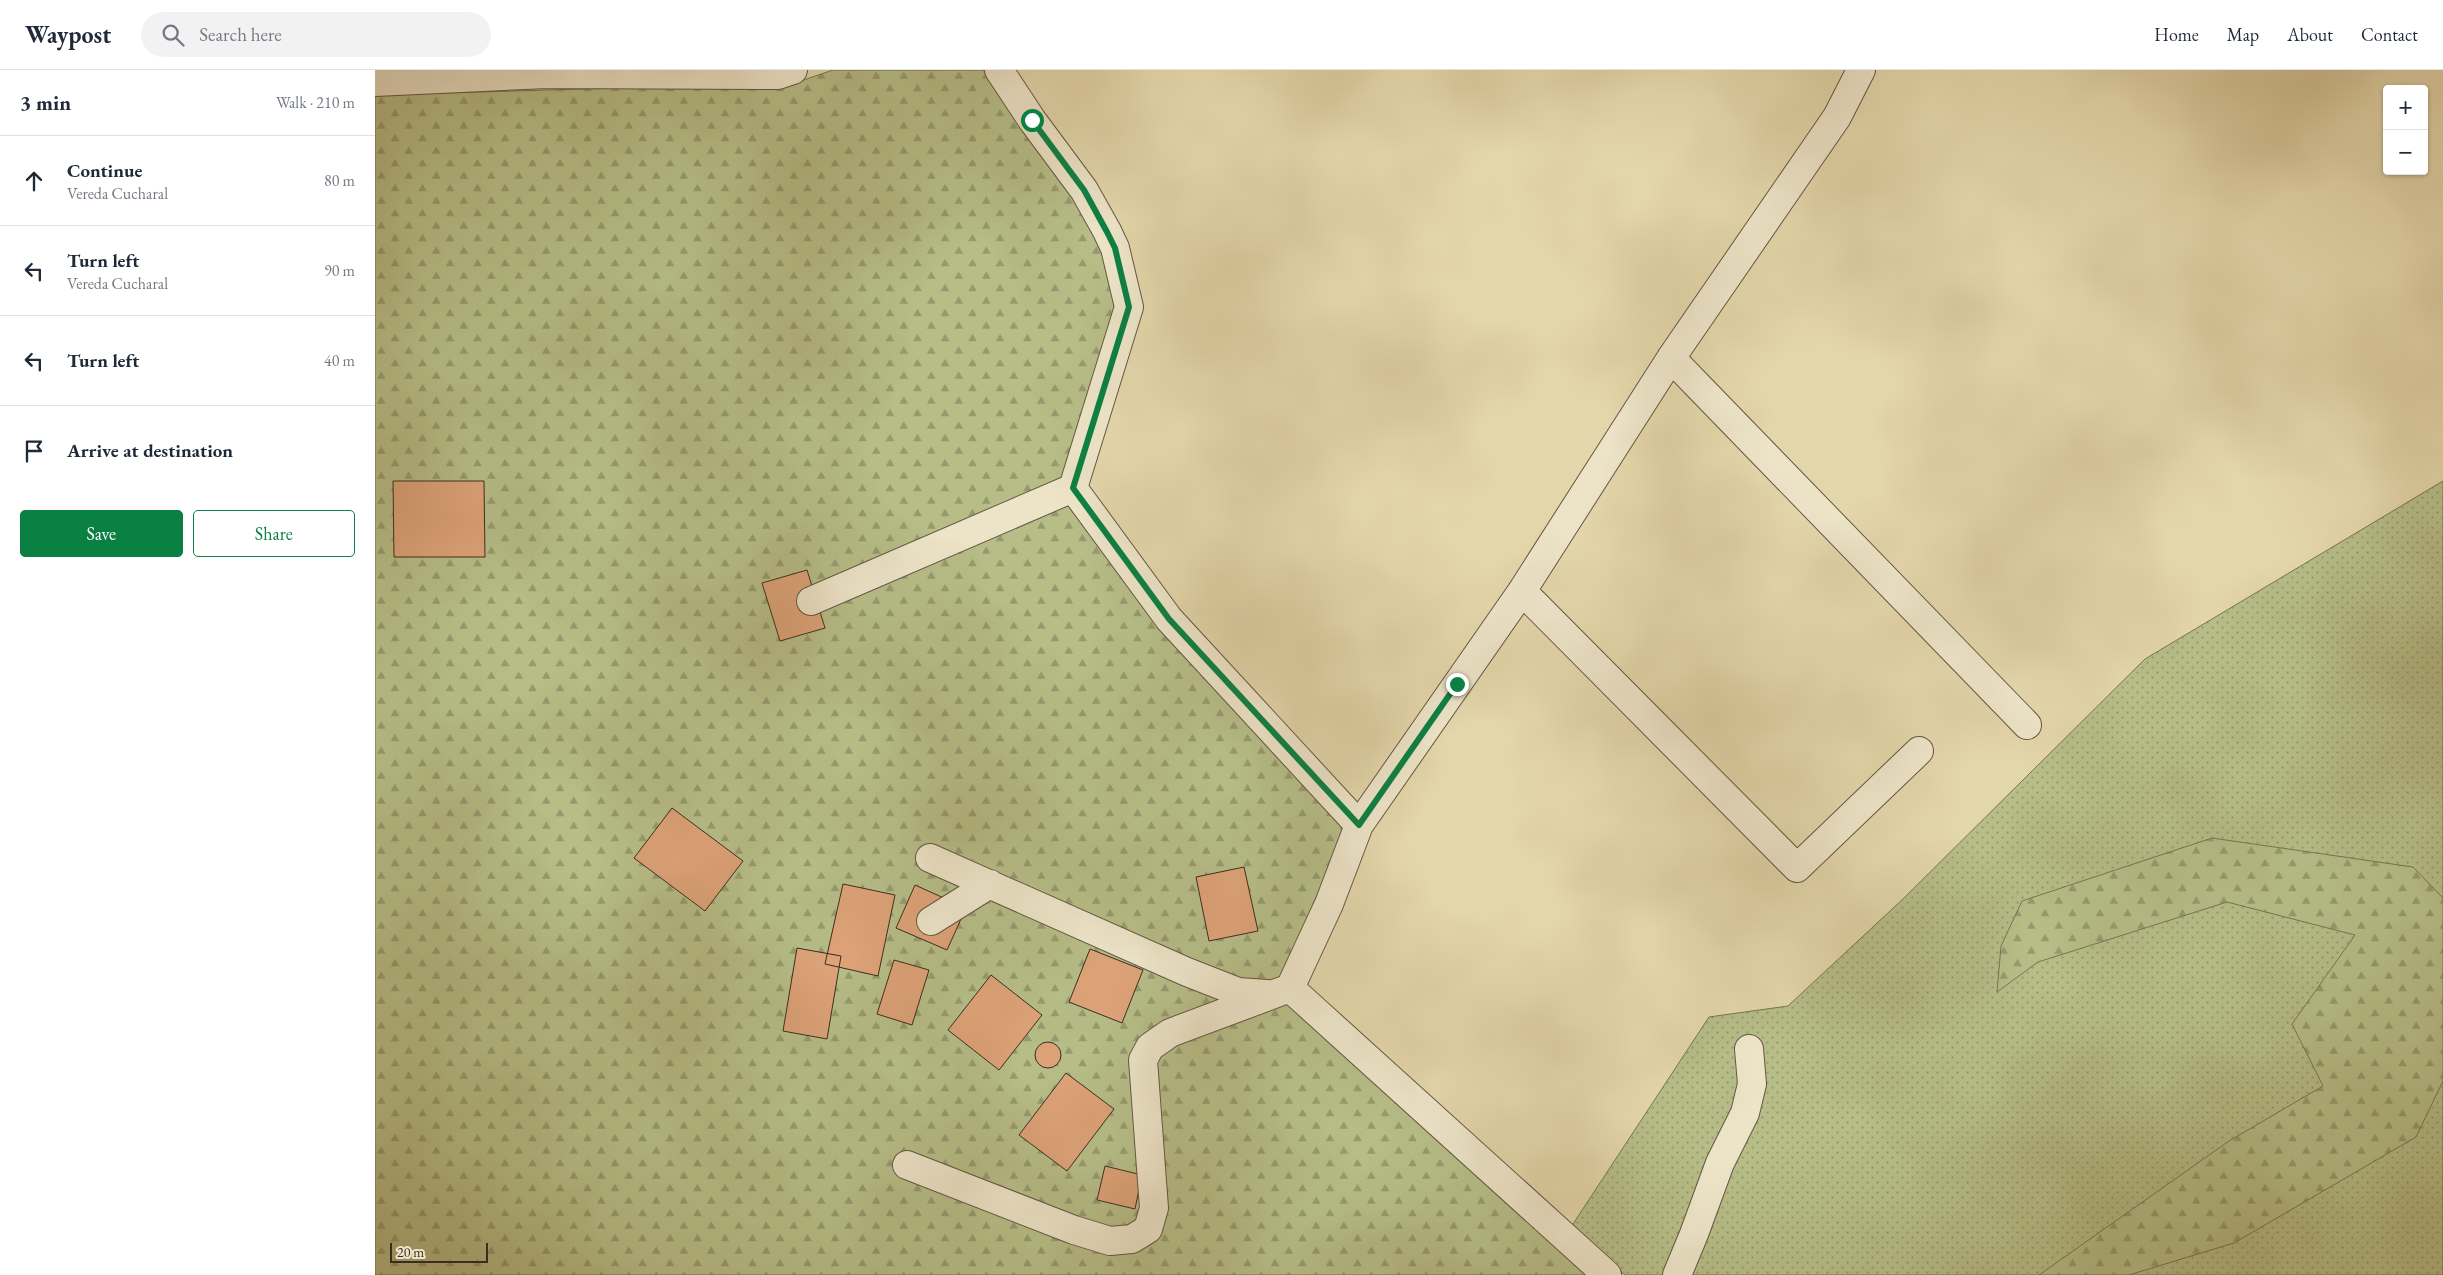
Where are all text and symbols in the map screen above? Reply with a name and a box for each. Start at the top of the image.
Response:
search box [141,12,491,57]
text: Waypost [25,19,111,50]
icon: search [159,21,187,49]
text: Search here [199,22,282,47]
text: Home [2154,23,2199,46]
text: Map [2227,23,2259,46]
text: About [2287,23,2333,46]
text: Contact [2361,23,2418,46]
map controls [2383,85,2428,175]
button: + [2383,85,2428,130]
text: 3 min [20,89,71,116]
text: Walk · 210 m [276,92,355,113]
route start [1021,109,1044,132]
button: − [2383,130,2428,175]
text: Continue [67,158,142,183]
icon: ahead [20,167,48,195]
text: 80 m [324,170,355,191]
text: Vereda Cucharal [67,183,168,204]
text: Turn left [67,248,139,273]
icon: left [20,257,48,285]
text: 90 m [324,260,355,281]
text: Vereda Cucharal [67,273,168,294]
icon: left [20,347,48,375]
text: Turn left [67,348,139,373]
text: 40 m [324,350,355,371]
icon: arrive [20,437,48,465]
text: Arrive at destination [67,438,233,463]
button: Save [20,510,183,557]
button: Share [193,510,355,557]
route end [1446,673,1469,696]
scale bar [390,1240,487,1263]
text: 20 m [397,1243,424,1261]

